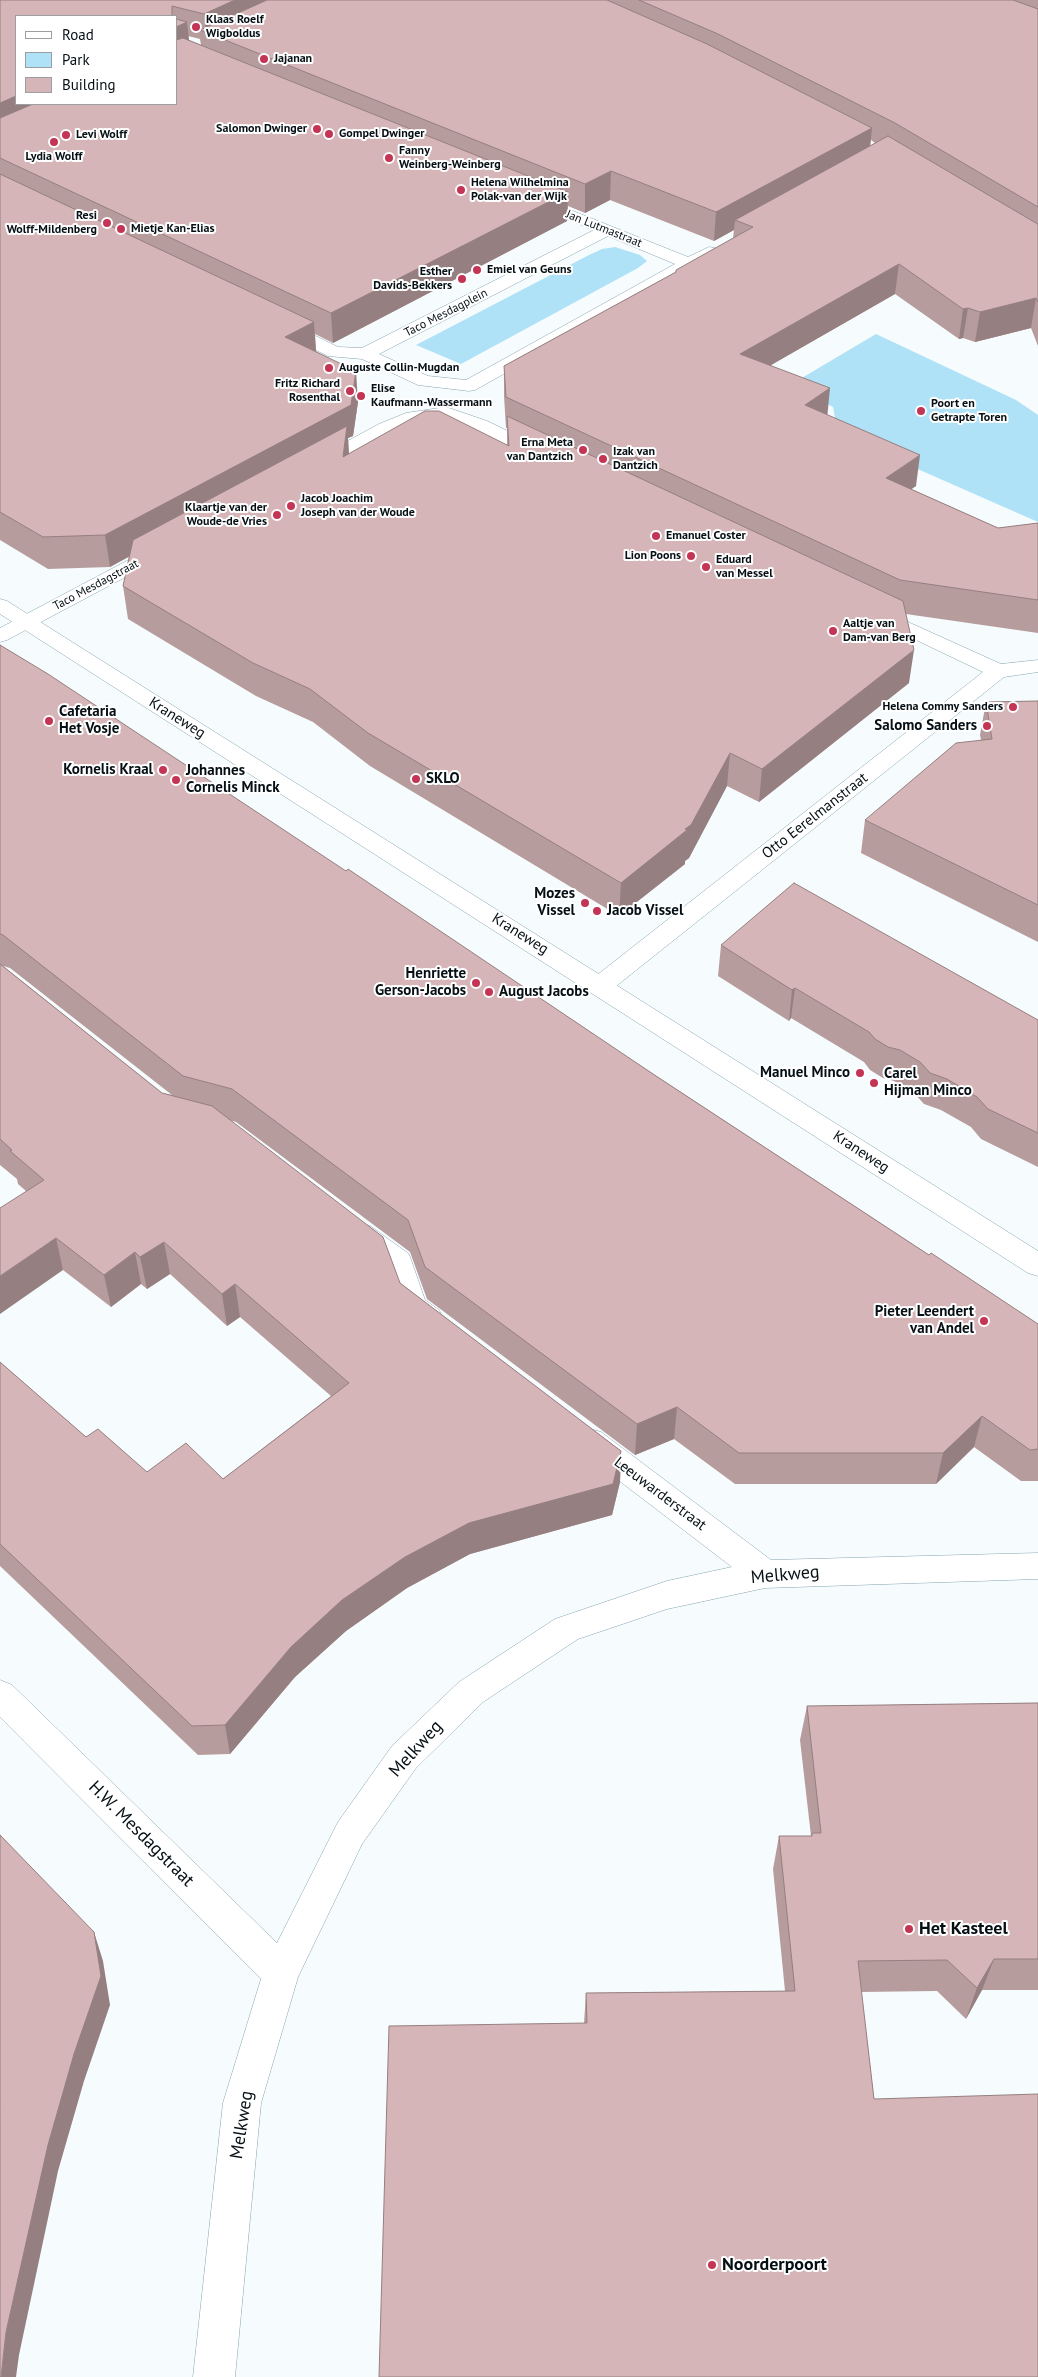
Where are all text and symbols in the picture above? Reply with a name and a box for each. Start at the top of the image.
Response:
place label: Klaas Roelf Wigboldus [206,13,264,41]
legend [15,15,178,105]
marker: Klaas Roelf Wigboldus [190,21,202,33]
text: Road [62,25,94,44]
text: Park [62,50,90,69]
place label: Jajanan [274,52,312,66]
marker: Jajanan [258,53,270,65]
text: Building [62,75,116,94]
place label: Salomon Dwinger [216,122,307,136]
marker: Salomon Dwinger [311,123,323,135]
place label: Gompel Dwinger [339,127,424,141]
place label: Levi Wolff [76,128,127,142]
marker: Gompel Dwinger [323,128,335,140]
marker: Levi Wolff [60,129,72,141]
marker: Lydia Wolff [48,136,60,148]
place label: Fanny Weinberg-Weinberg [399,144,501,172]
place label: Lydia Wolff [26,150,82,164]
marker: Fanny Weinberg-Weinberg [383,152,395,164]
place label: Helena Wilhelmina Polak-van der Wijk [471,176,569,204]
marker: Helena Wilhelmina Polak-van der Wijk [455,184,467,196]
street label: Jan Lutmastraat [564,207,644,251]
place label: Resi Wolff-Mildenberg [7,209,97,237]
marker: Resi Wolff-Mildenberg [101,217,113,229]
place label: Mietje Kan-Elias [131,222,215,236]
marker: Mietje Kan-Elias [115,223,127,235]
place label: Emiel van Geuns [487,263,572,277]
marker: Emiel van Geuns [471,264,483,276]
place label: Esther Davids-Bekkers [373,265,452,293]
marker: Esther Davids-Bekkers [456,273,468,285]
street label: Taco Mesdagplein [402,286,490,340]
place label: Auguste Collin-Mugdan [339,361,459,375]
marker: Auguste Collin-Mugdan [323,362,335,374]
place label: Fritz Richard Rosenthal [275,377,340,405]
place label: Elise Kaufmann-Wassermann [371,382,492,410]
marker: Fritz Richard Rosenthal [344,385,356,397]
marker: Elise Kaufmann-Wassermann [355,390,367,402]
place label: Poort en Getrapte Toren [931,397,1007,425]
marker: Poort en Getrapte Toren [915,405,927,417]
place label: Erna Meta van Dantzich [507,436,573,464]
marker: Erna Meta van Dantzich [577,444,589,456]
place label: Izak van Dantzich [613,445,658,473]
marker: Izak van Dantzich [597,453,609,465]
place label: Jacob Joachim Joseph van der Woude [301,492,415,520]
marker: Jacob Joachim Joseph van der Woude [285,500,297,512]
place label: Klaartje van der Woude-de Vries [185,501,267,529]
marker: Klaartje van der Woude-de Vries [271,509,283,521]
place label: Emanuel Coster [666,529,746,543]
marker: Emanuel Coster [650,530,662,542]
place label: Lion Poons [625,549,681,563]
marker: Lion Poons [685,550,697,562]
place label: Eduard van Messel [716,553,773,581]
street label: Taco Mesdagstraat [51,556,141,614]
marker: Eduard van Messel [700,561,712,573]
place label: Aaltje van Dam-van Berg [843,617,916,645]
marker: Aaltje van Dam-van Berg [827,625,839,637]
street label: Kraneweg [145,694,209,742]
place label: Helena Commy Sanders [882,700,1003,714]
marker: Helena Commy Sanders [1007,701,1019,713]
place label: Cafetaria Het Vosje [59,703,119,738]
marker: Cafetaria Het Vosje [43,715,55,727]
place label: Salomo Sanders [874,717,977,735]
marker: Salomo Sanders [981,720,993,732]
place label: Kornelis Kraal [63,761,153,779]
place label: Johannes Cornelis Minck [186,762,280,797]
marker: Kornelis Kraal [157,764,169,776]
street label: Otto Eerelmanstraat [758,769,872,863]
place label: SKLO [426,770,460,788]
marker: SKLO [410,773,422,785]
marker: Johannes Cornelis Minck [170,774,182,786]
place label: Mozes Vissel [534,885,575,920]
marker: Mozes Vissel [579,897,591,909]
place label: Jacob Vissel [607,902,683,920]
marker: Jacob Vissel [591,905,603,917]
street label: Kraneweg [488,910,552,958]
place label: Henriette Gerson-Jacobs [375,965,466,1000]
marker: Henriette Gerson-Jacobs [470,977,482,989]
place label: August Jacobs [499,983,589,1001]
marker: August Jacobs [483,986,495,998]
place label: Manuel Minco [760,1064,850,1082]
place label: Carel Hijman Minco [884,1065,972,1100]
marker: Manuel Minco [854,1067,866,1079]
marker: Carel Hijman Minco [868,1077,880,1089]
street label: Kraneweg [830,1127,892,1177]
place label: Pieter Leendert van Andel [875,1303,974,1338]
marker: Pieter Leendert van Andel [978,1315,990,1327]
street label: Leeuwarderstraat [610,1453,710,1535]
street label: Melkweg [750,1561,820,1589]
street label: Melkweg [385,1716,447,1782]
street label: H.W. Mesdagstraat [84,1777,198,1891]
place label: Het Kasteel [919,1918,1008,1940]
marker: Het Kasteel [903,1923,915,1935]
street label: Melkweg [226,2089,258,2161]
place label: Noorderpoort [722,2254,827,2276]
marker: Noorderpoort [706,2259,718,2271]

